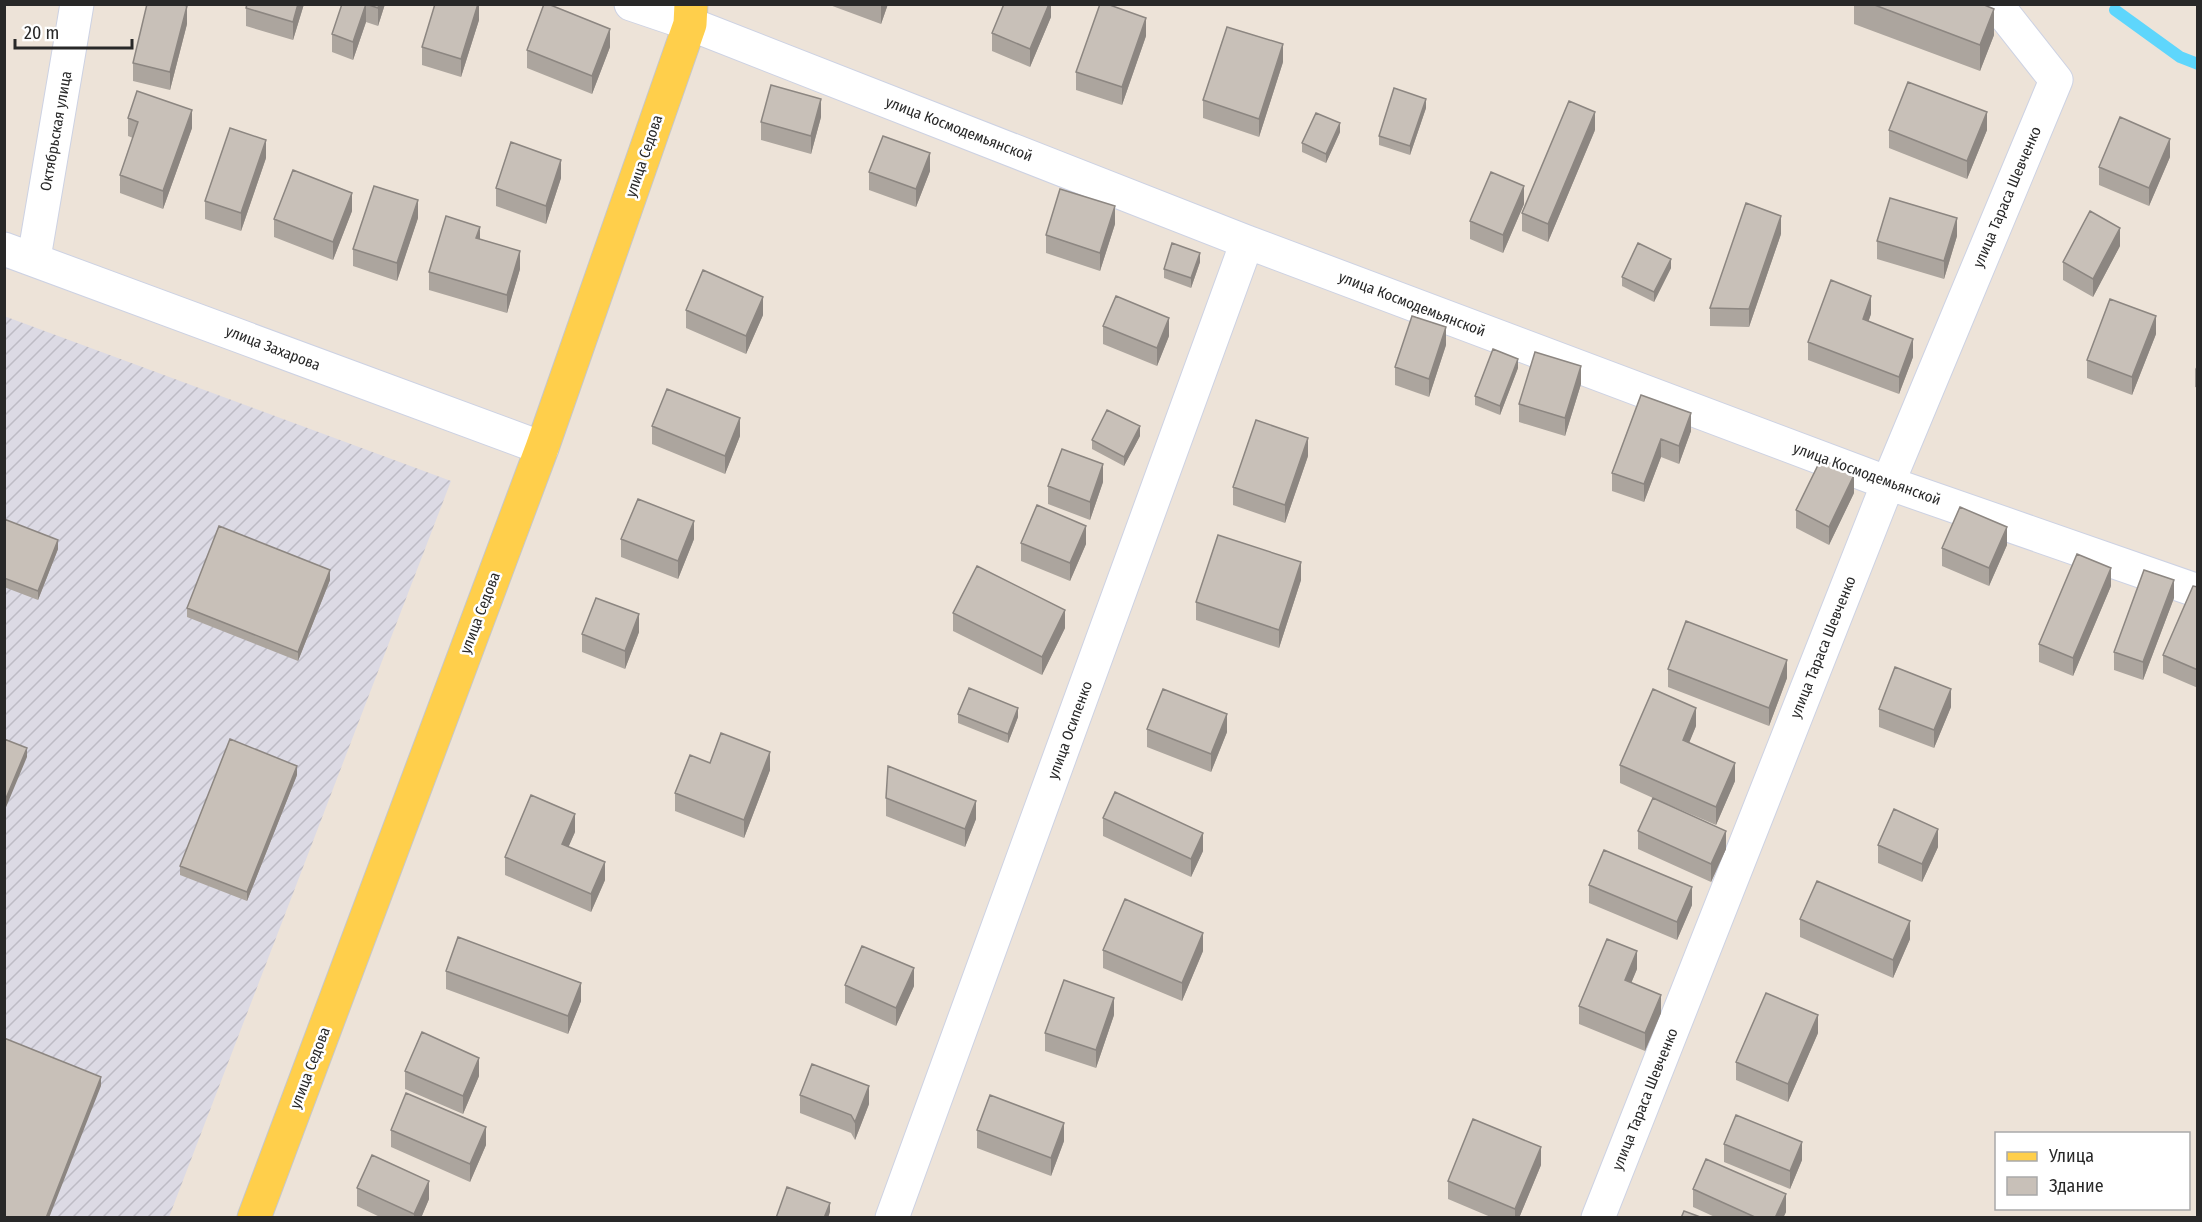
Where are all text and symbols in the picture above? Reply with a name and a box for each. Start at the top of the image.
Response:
scale bar [15,12,132,50]
text: 20 m [24,22,59,44]
street label: Октябрьская улица [37,70,75,192]
street label: улица Космодемьянской [883,93,1035,165]
street label: улица Седова [622,112,666,200]
street label: улица Тараса Шевченко [1969,124,2045,270]
street label: улица Космодемьянской [1336,268,1488,340]
street label: улица Захарова [223,322,323,374]
street label: улица Космодемьянской [1791,439,1943,509]
street label: улица Седова [456,570,504,656]
street label: улица Тараса Шевченко [1786,573,1860,721]
street label: улица Осипенко [1044,678,1096,782]
street label: улица Седова [286,1025,334,1111]
street label: улица Тараса Шевченко [1608,1025,1682,1173]
legend [1995,1132,2190,1210]
text: Улица [2048,1145,2094,1167]
text: Здание [2049,1175,2104,1197]

